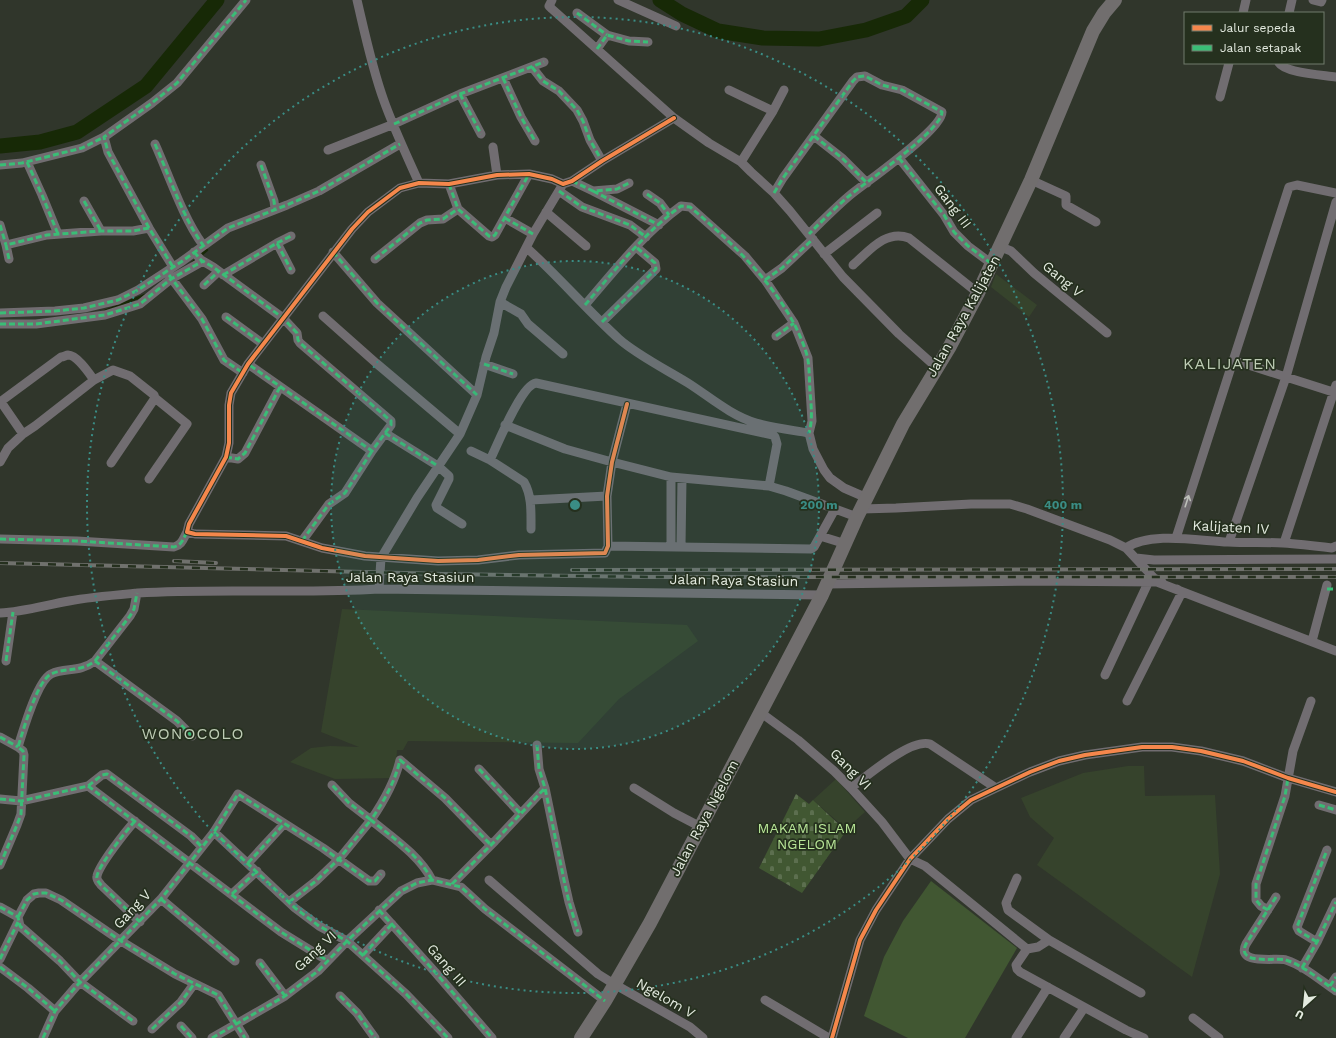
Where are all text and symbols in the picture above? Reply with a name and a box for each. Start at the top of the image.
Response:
legend [1184,12,1324,64]
text: Jalur sepeda [1220,21,1295,35]
text: Jalan setapak [1220,41,1302,55]
street label: Gang III [931,181,975,231]
street label: Jalan Raya Kalijaten [923,252,1003,380]
street label: Gang V [1040,258,1086,300]
district label: KALIJATEN [1183,354,1277,373]
one-way arrow [1184,495,1191,508]
centre of rings [568,498,582,512]
text: 200 m [800,498,838,512]
text: 400 m [1044,498,1082,512]
street label: Kalijaten IV [1192,517,1270,537]
street label: Jalan Raya Stasiun [346,569,474,585]
street label: Jalan Raya Stasiun [670,571,798,589]
district label: WONOCOLO [141,724,245,743]
street label: Gang VI [827,745,875,793]
street label: Jalan Raya Ngelom [667,757,741,879]
park label: MAKAM ISLAM NGELOM [757,820,857,852]
street label: Gang V [110,886,154,932]
street label: Gang VI [291,928,339,974]
street label: Gang III [424,940,470,990]
street label: Ngelom V [634,975,698,1021]
north arrow [1284,986,1324,1026]
text: U [1293,1007,1306,1022]

